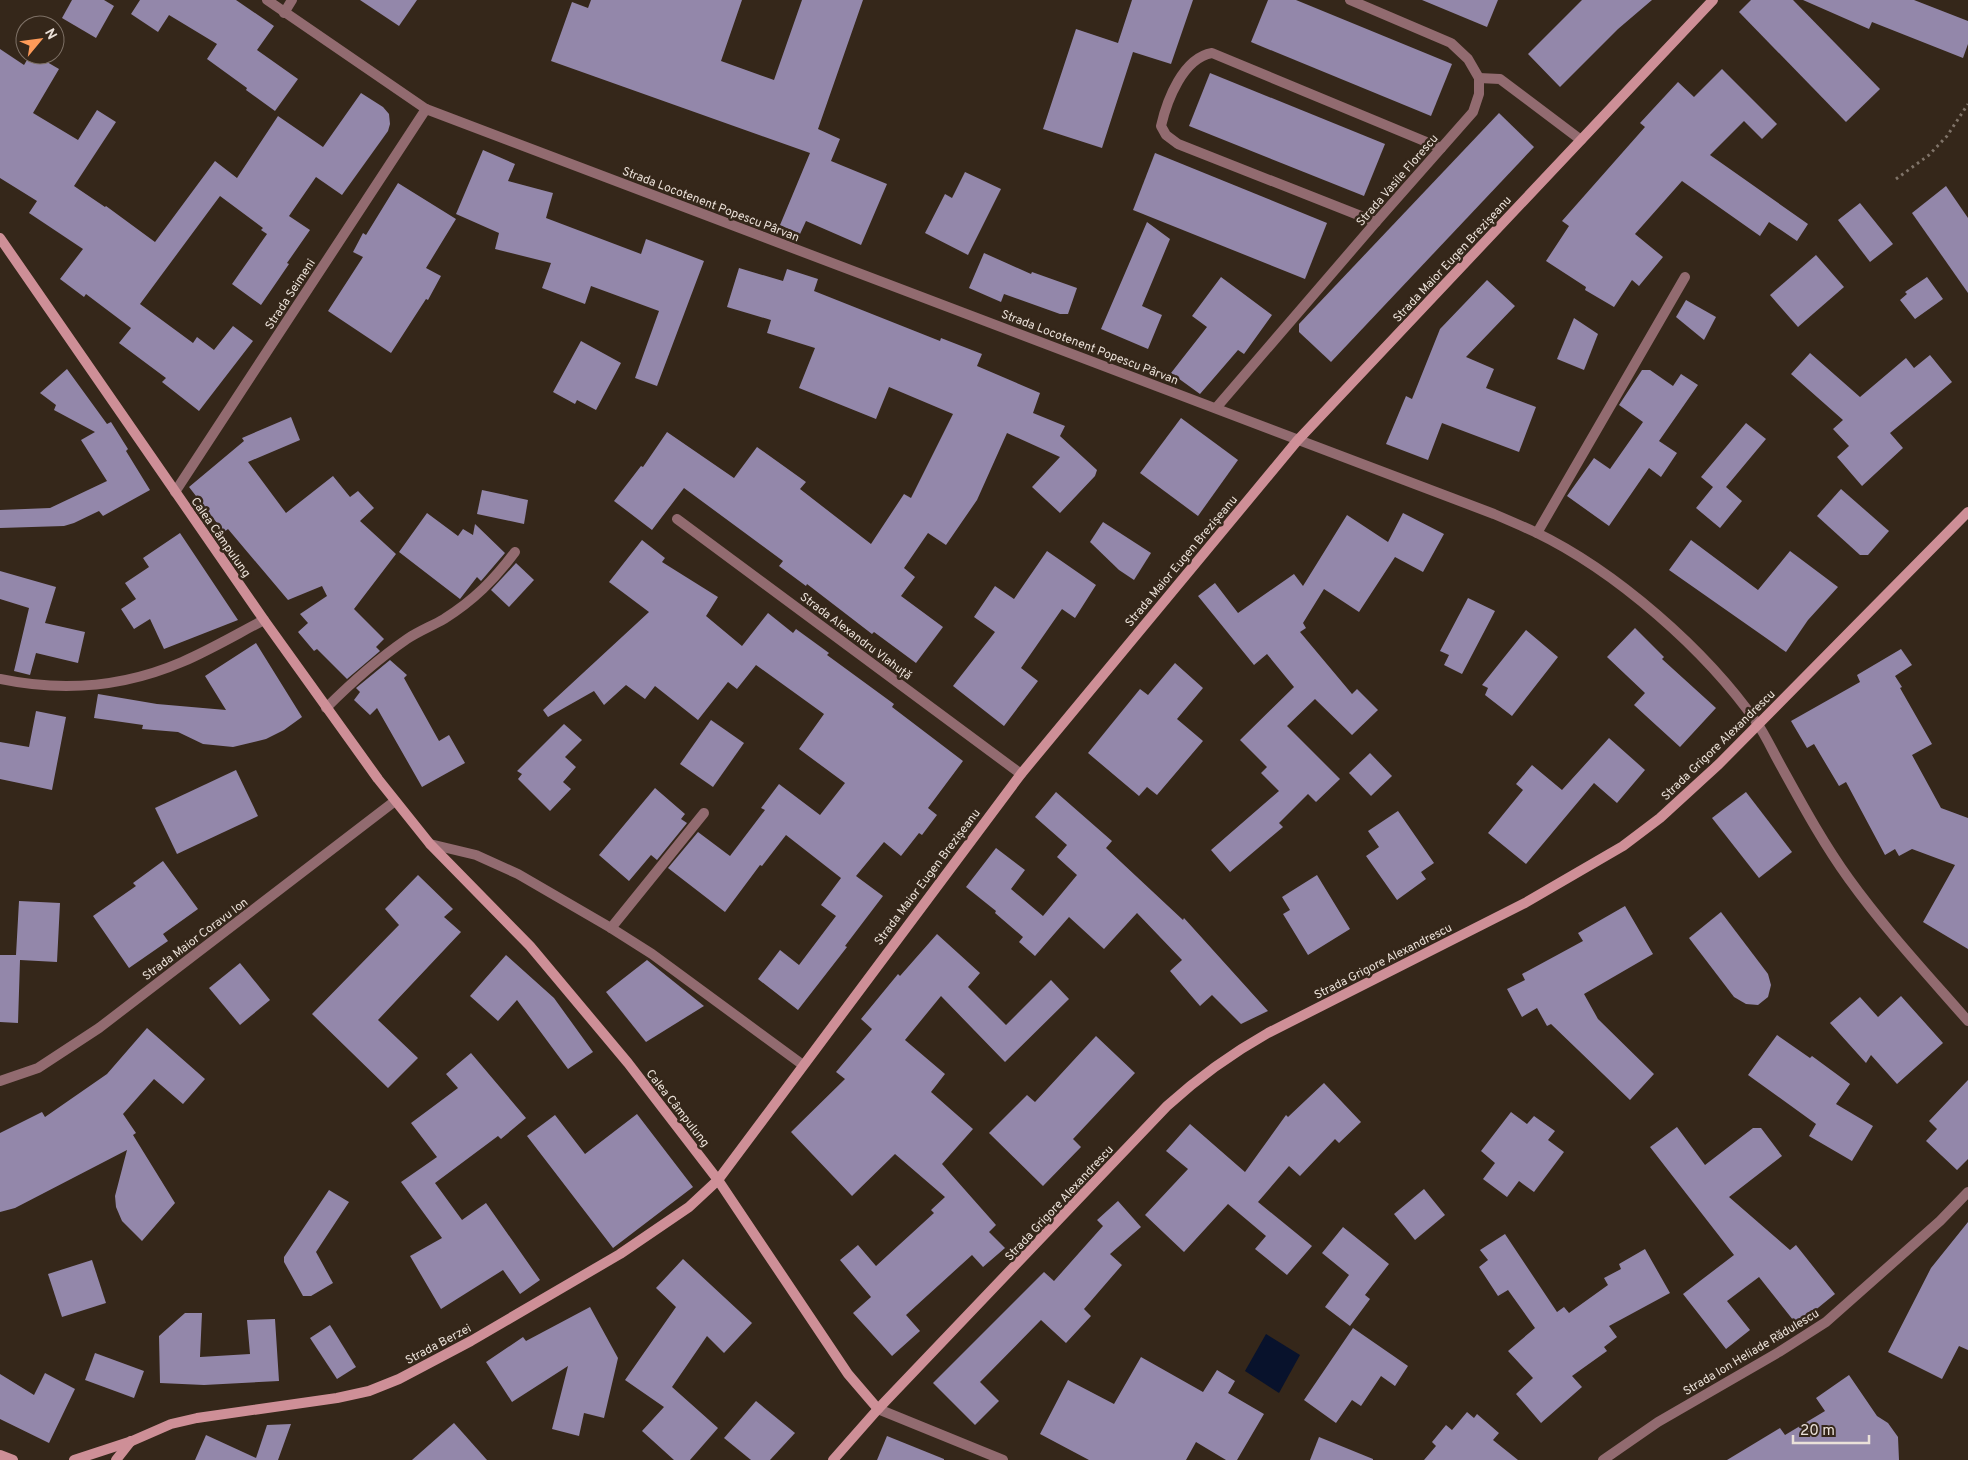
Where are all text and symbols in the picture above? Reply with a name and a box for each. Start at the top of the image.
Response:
north arrow [15,15,65,65]
text: N [40,26,60,43]
street label: Strada Vasile Florescu [1353,131,1442,230]
street label: Strada Locotenent Popescu Pârvan [620,164,802,246]
street label: Strada Maior Eugen Brezișeanu [1390,193,1516,326]
street label: Strada Seimeni [262,256,320,333]
street label: Strada Locotenent Popescu Pârvan [999,307,1181,389]
street label: Strada Maior Eugen Brezișeanu [1122,493,1242,631]
street label: Calea Câmpulung [187,494,254,581]
street label: Strada Alexandru Vlahuță [796,589,915,684]
street label: Strada Grigore Alexandrescu [1658,687,1779,804]
street label: Strada Maior Eugen Brezișeanu [871,806,984,949]
street label: Strada Maior Coravu Ion [140,895,252,985]
street label: Strada Grigore Alexandrescu [1312,920,1455,1004]
street label: Calea Câmpulung [642,1067,713,1151]
street label: Strada Grigore Alexandrescu [1002,1142,1118,1265]
street label: Strada Ion Heliade Rădulescu [1681,1306,1822,1400]
street label: Strada Berzei [403,1321,474,1369]
scale bar [1793,1412,1869,1444]
text: 20 m [1800,1422,1835,1441]

